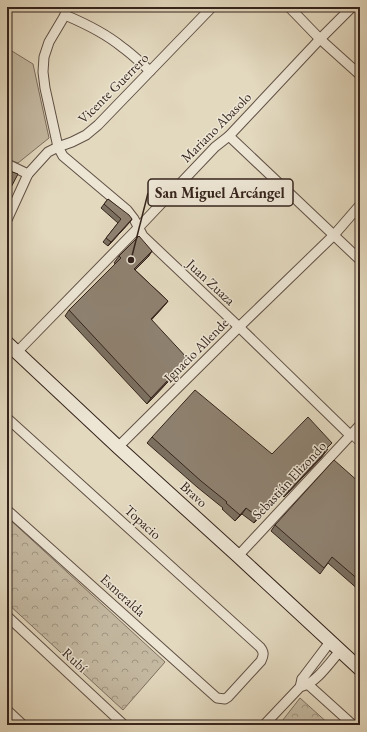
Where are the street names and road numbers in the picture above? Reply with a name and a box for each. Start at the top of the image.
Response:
street label: Vicente Guerrero [74,49,152,127]
street label: Mariano Abasolo [177,88,255,166]
street label: Juan Zuaza [182,254,239,309]
street label: Ignacio Allende [160,313,233,386]
street label: Sebastián Elizondo [248,437,330,523]
street label: Bravo [176,477,212,511]
street label: Topacio [121,501,165,543]
street label: Esmeralda [97,570,150,620]
street label: Rubí [59,644,92,677]

